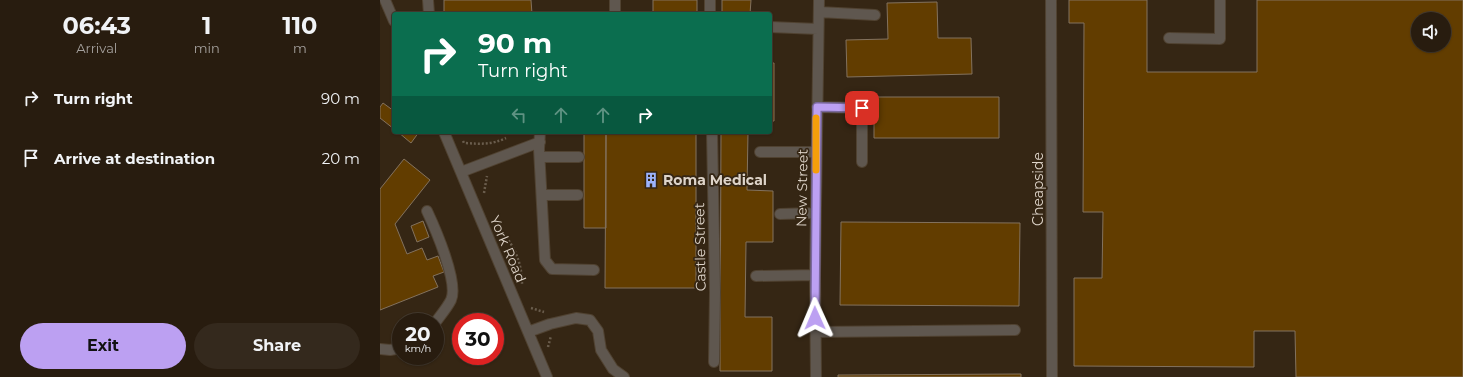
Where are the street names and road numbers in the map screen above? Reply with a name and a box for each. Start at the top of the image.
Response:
street label: New Street [792,149,812,227]
street label: Cheapside [1029,152,1047,226]
street label: Castle Street [690,202,710,292]
street label: York Road [486,213,530,285]

